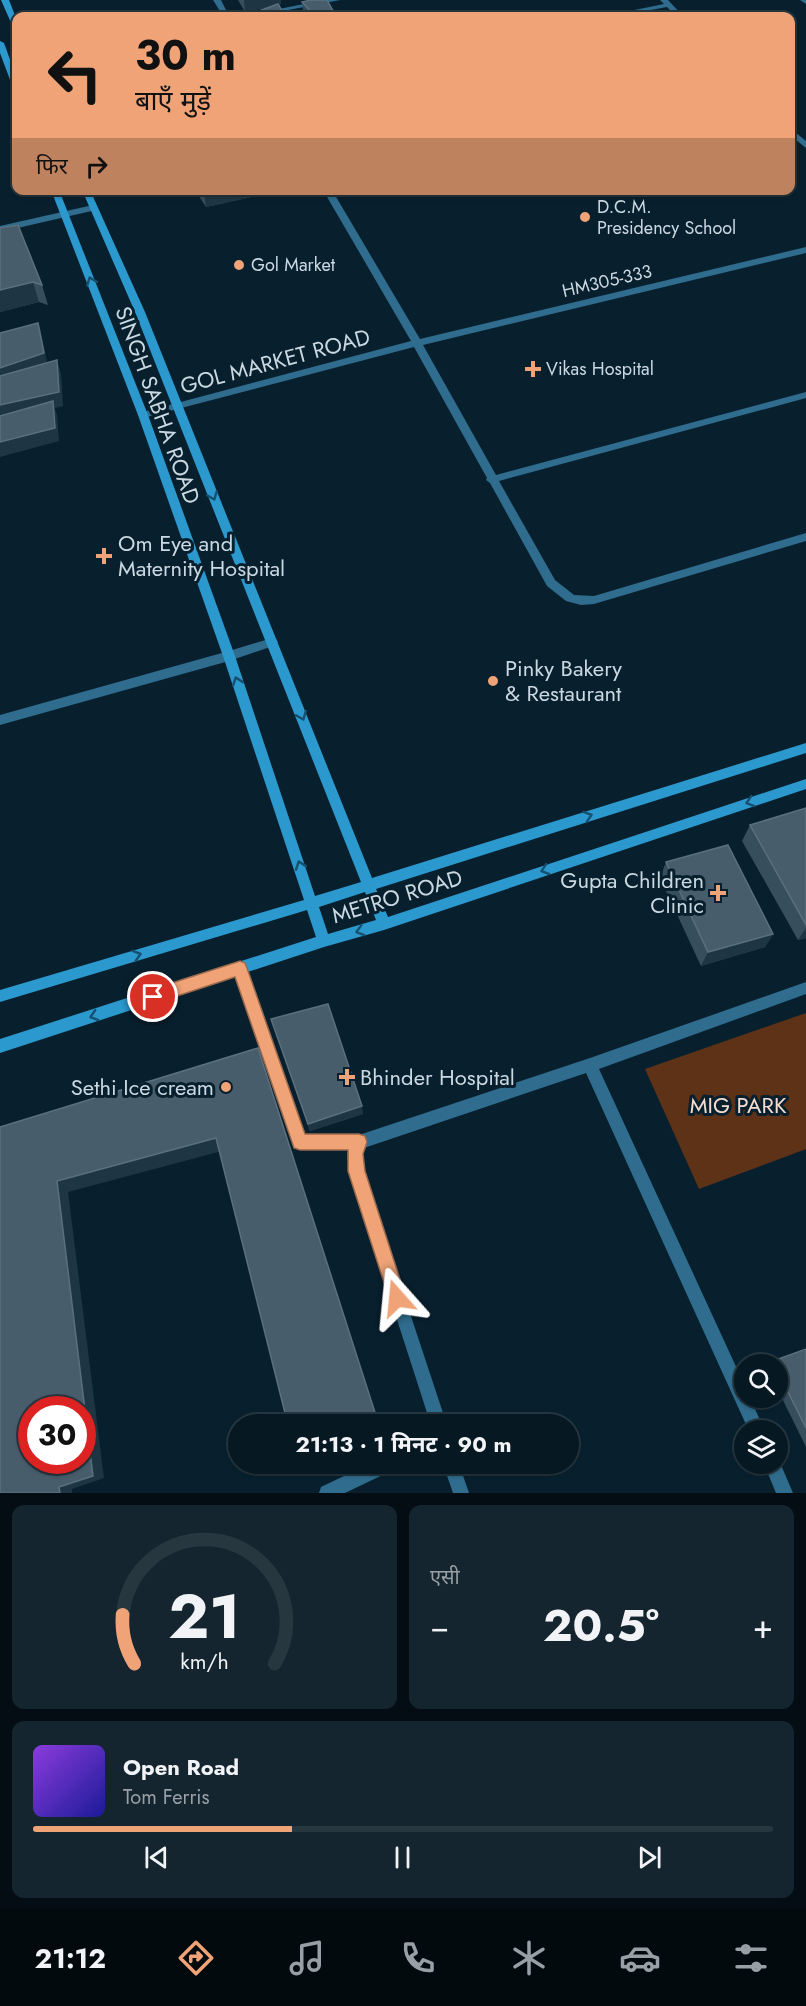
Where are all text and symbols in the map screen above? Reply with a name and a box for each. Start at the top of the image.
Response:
text: 30 m [135,25,236,86]
icon: left [36,36,114,114]
text: बाएँ मुड़ें [135,81,211,120]
text: फिर [36,150,68,182]
icon: right [80,150,113,183]
place label: D.C.M. Presidency School [597,194,736,241]
marker: D.C.M. Presidency School [578,210,592,224]
place label: Gol Market [251,252,336,278]
marker: Gol Market [232,258,246,272]
street label: HM305-333 [559,258,655,304]
one-way arrow [85,276,98,286]
street label: SINGH SABHA ROAD [107,302,209,508]
street label: GOL MARKET ROAD [176,320,374,402]
place label: Vikas Hospital [546,356,654,382]
marker: Vikas Hospital [524,360,542,378]
one-way arrow [206,490,218,501]
place label: Om Eye and Maternity Hospital [118,527,285,584]
marker: Om Eye and Maternity Hospital [95,547,113,565]
place label: Pinky Bakery & Restaurant [505,652,622,709]
marker: Pinky Bakery & Restaurant [486,674,500,688]
one-way arrow [232,676,245,686]
one-way arrow [295,710,307,721]
one-way arrow [746,795,756,807]
one-way arrow [582,811,593,823]
one-way arrow [294,860,307,871]
street label: METRO ROAD [328,861,466,931]
one-way arrow [541,863,551,875]
place label: Gupta Children Clinic [560,864,704,921]
marker: Gupta Children Clinic [709,884,727,902]
one-way arrow [355,923,365,936]
one-way arrow [131,950,142,962]
pin [127,971,178,1022]
icon: arrive [136,980,169,1013]
one-way arrow [89,1008,100,1021]
place label: Bhinder Hospital [360,1061,515,1093]
marker: Bhinder Hospital [338,1068,356,1086]
place label: Sethi Ice cream [71,1071,214,1103]
marker: Sethi Ice cream [219,1080,233,1094]
park label: MIG PARK [690,1089,787,1121]
position arrow [365,1266,429,1330]
map controls [734,1354,788,1474]
button: search [734,1354,788,1408]
speed limit sign: 30 [18,1396,96,1474]
button: layers [734,1420,788,1474]
text: 21:13 · 1 मिनट · 90 m [295,1428,512,1460]
text: एसी [430,1563,460,1592]
text: 21 [168,1571,241,1661]
text: 20.5° [543,1593,659,1658]
text: − [430,1603,449,1650]
text: + [753,1603,773,1650]
text: km/h [180,1646,229,1677]
text: Open Road [123,1751,239,1783]
text: Tom Ferris [123,1783,210,1812]
icon: previous [140,1841,173,1874]
icon: pause [386,1841,419,1874]
icon: next [633,1841,666,1874]
icon: directions [175,1937,217,1979]
icon: music [286,1937,328,1979]
icon: phone [397,1937,439,1979]
icon: climate [508,1937,550,1979]
icon: car [619,1937,661,1979]
icon: filters [730,1937,772,1979]
text: 21:12 [34,1939,106,1978]

